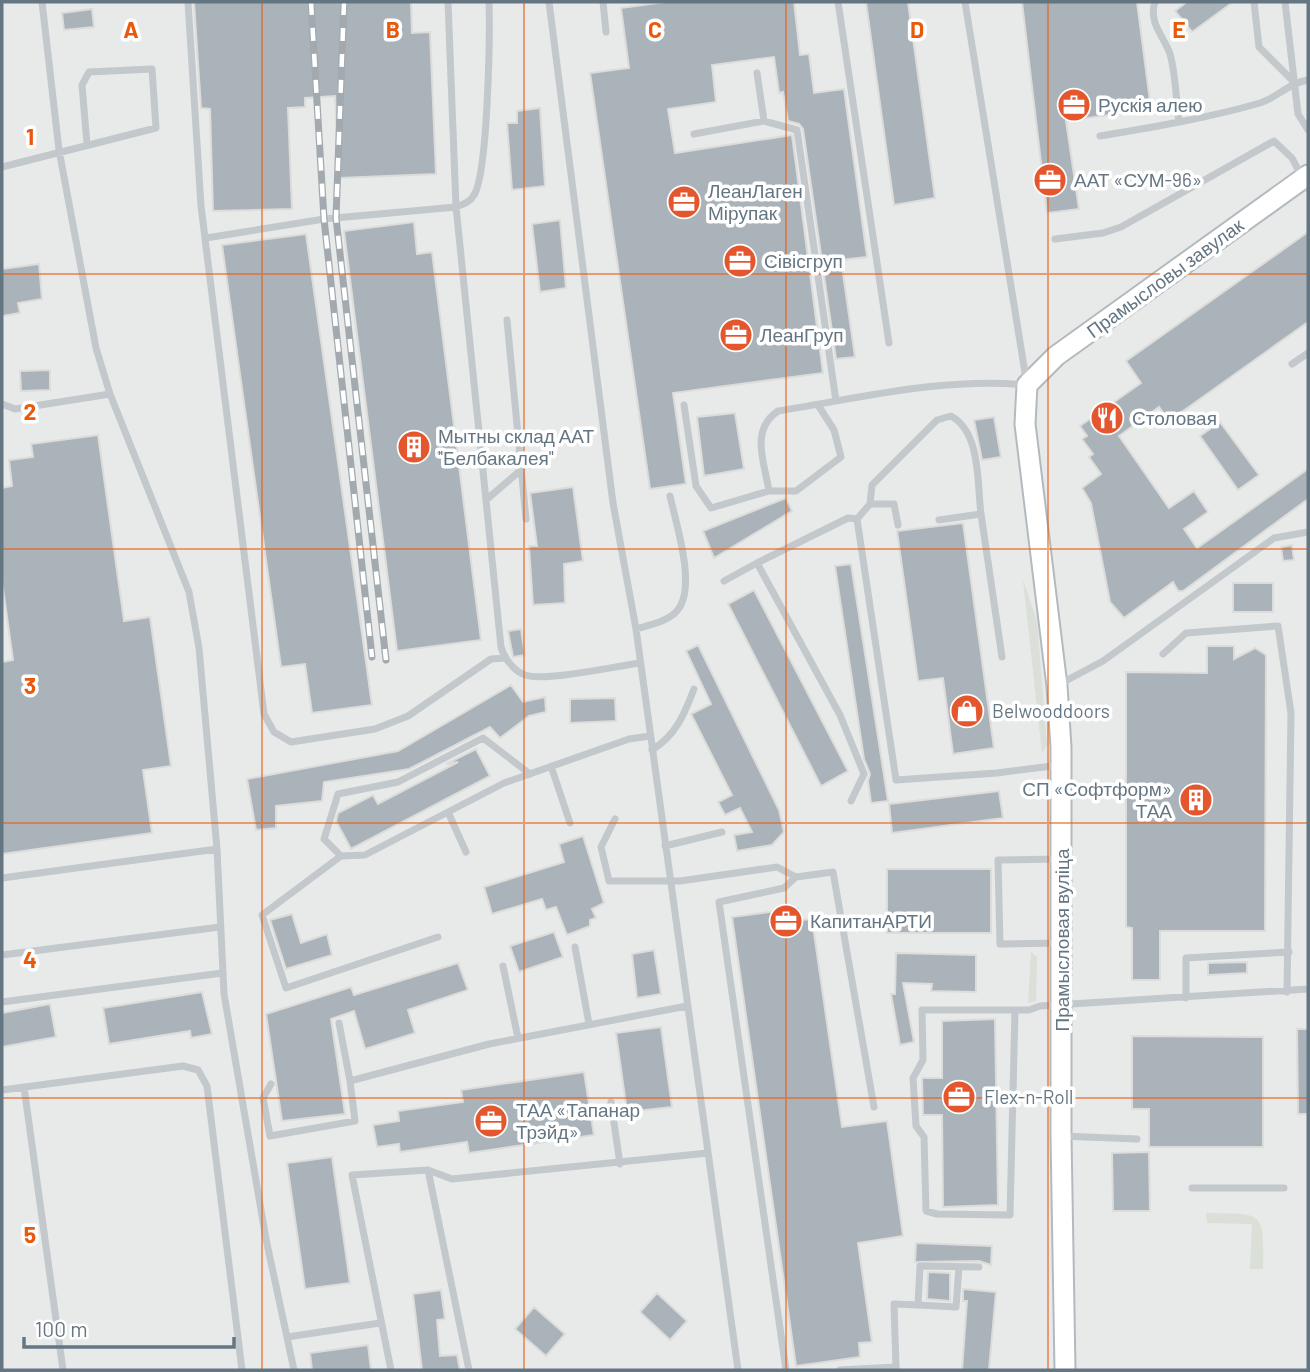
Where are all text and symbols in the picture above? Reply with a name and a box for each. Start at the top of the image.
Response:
text: A [123,15,139,43]
text: B [386,15,400,43]
text: C [648,15,662,43]
text: D [910,15,924,43]
text: E [1172,15,1186,43]
office icon: Рускія алею [1055,86,1093,124]
place label: Рускія алею [1098,93,1203,116]
text: 1 [26,122,34,150]
office icon: ААТ «СУМ-96» [1031,161,1069,199]
place label: ААТ «СУМ-96» [1074,168,1202,191]
place label: ЛеанЛаген Мірупак [708,179,803,224]
office icon: ЛеанЛаген Мірупак [665,183,703,221]
street label: Прамысловы завулак [1082,213,1248,342]
office icon: Сівісгруп [721,242,759,280]
place label: Сівісгруп [764,249,843,272]
office icon: ЛеанГруп [717,316,755,354]
place label: ЛеанГруп [760,323,843,346]
text: 2 [24,397,36,425]
restaurant icon: Столовая [1088,399,1126,437]
place label: Столовая [1132,406,1217,429]
place label: Мытны склад ААТ "Белбакалея" [438,424,595,469]
building icon: Мытны склад ААТ "Белбакалея" [395,428,433,466]
text: 3 [24,671,36,699]
shop icon: Belwooddoors [948,692,986,730]
place label: Belwooddoors [992,699,1110,722]
place label: СП «Софтформ» ТАА [1022,777,1172,822]
building icon: СП «Софтформ» ТАА [1177,781,1215,819]
street label: Прамысловая вуліца [1050,848,1073,1031]
office icon: КапитанАРТИ [767,902,805,940]
place label: КапитанАРТИ [810,909,932,932]
text: 4 [23,945,37,973]
office icon: Flex-n-Roll [940,1078,978,1116]
place label: Flex-n-Roll [984,1085,1073,1108]
place label: ТАА «Тапанар Трэйд» [516,1098,640,1143]
office icon: ТАА «Тапанар Трэйд» [472,1102,510,1140]
text: 5 [24,1220,36,1248]
scale bar [24,1306,234,1350]
text: 100 m [35,1316,88,1341]

